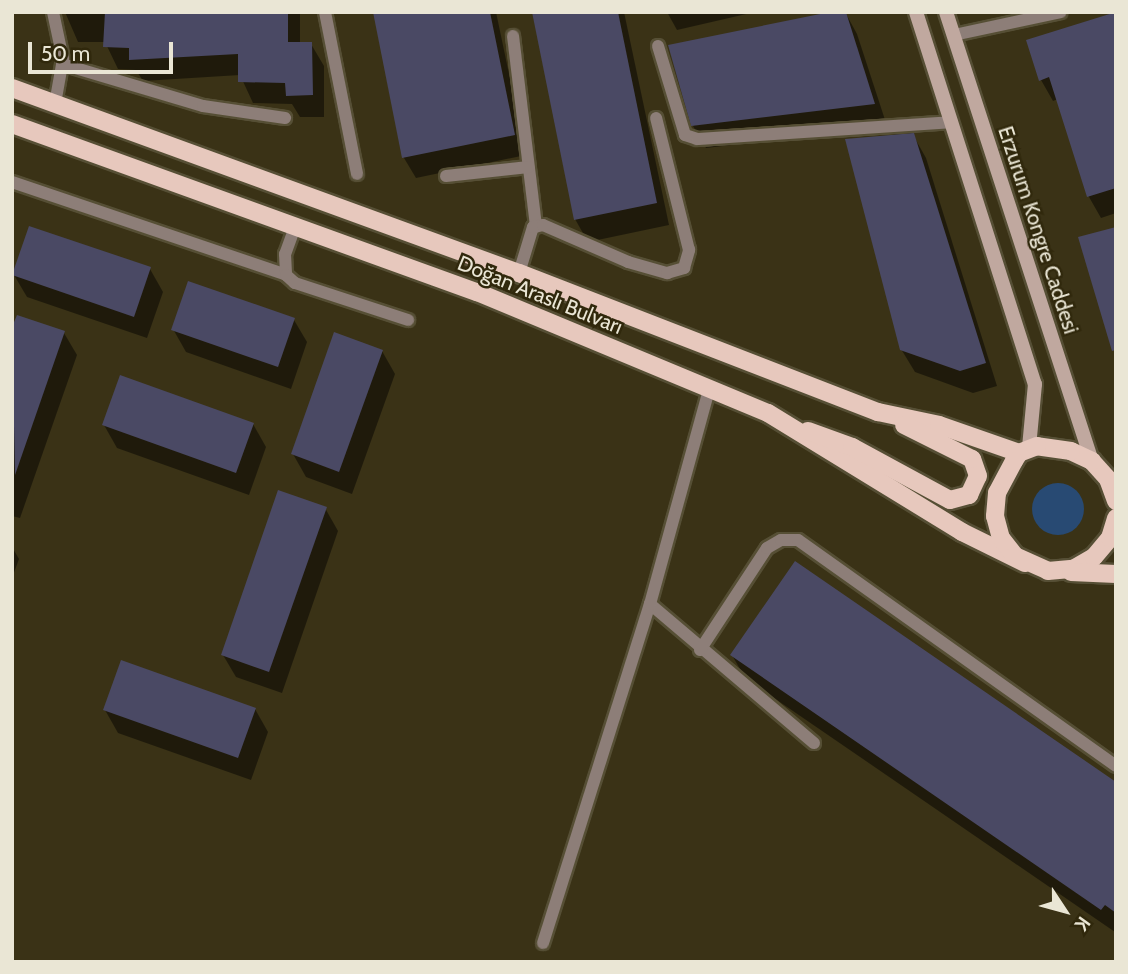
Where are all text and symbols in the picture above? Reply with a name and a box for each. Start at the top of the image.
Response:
scale bar [32,28,177,72]
text: 50 m [41,41,90,66]
street label: Erzurum Kongre Caddesi [993,123,1083,337]
street label: Doğan Araslı Bulvarı [454,250,626,340]
north arrow [1030,876,1100,946]
text: K [1070,912,1095,935]

